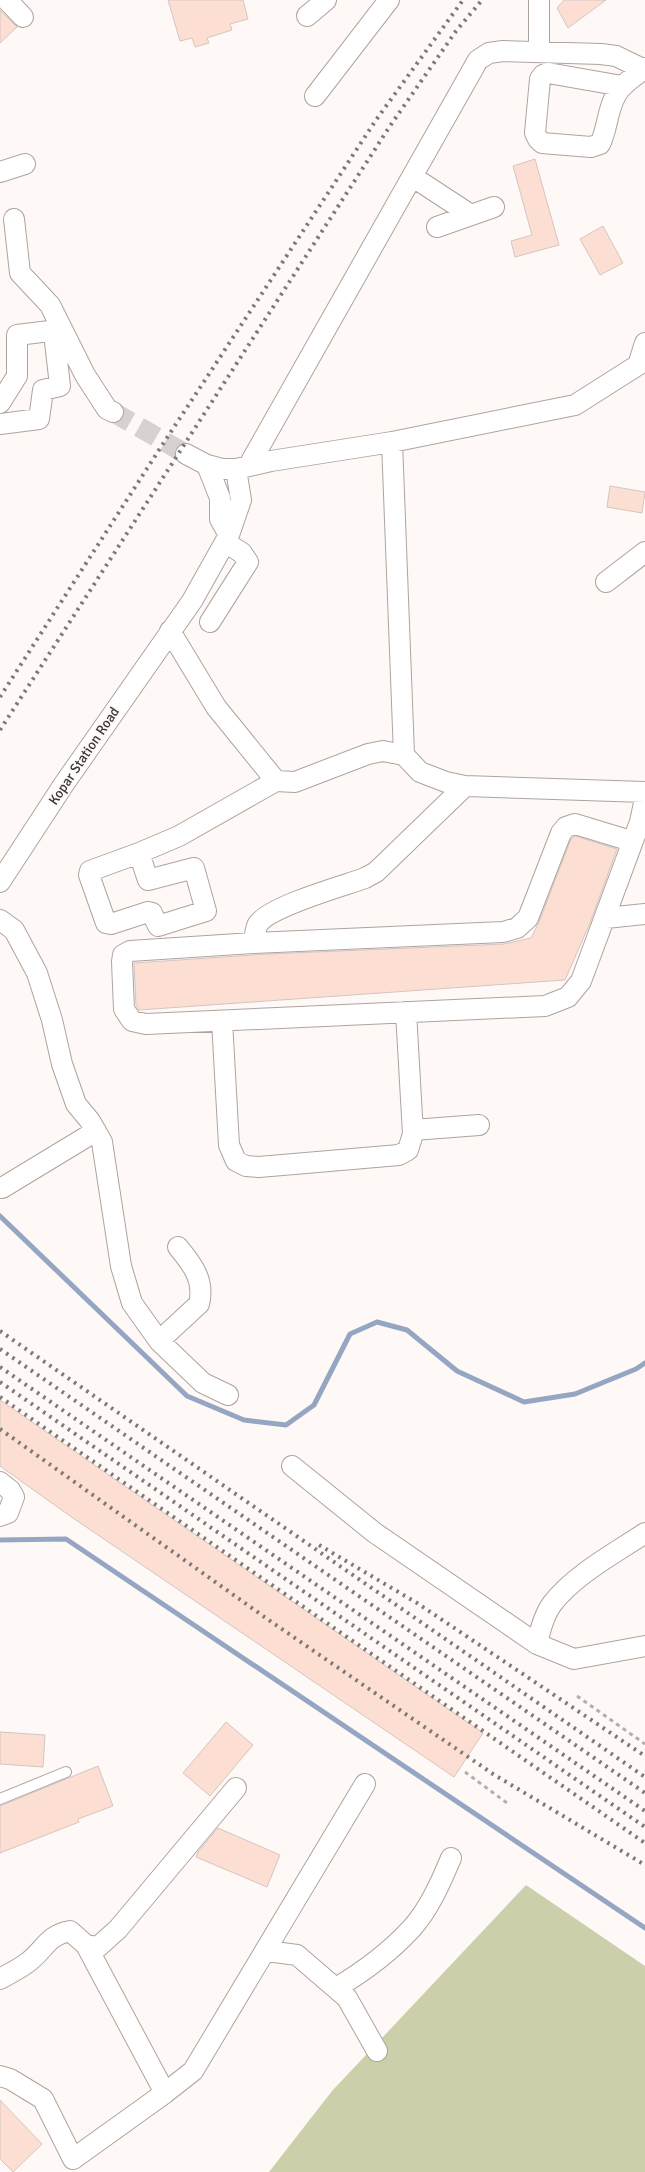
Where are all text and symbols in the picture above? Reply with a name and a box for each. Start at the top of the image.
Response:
street label: Kopar Station Road [45,704,123,808]

